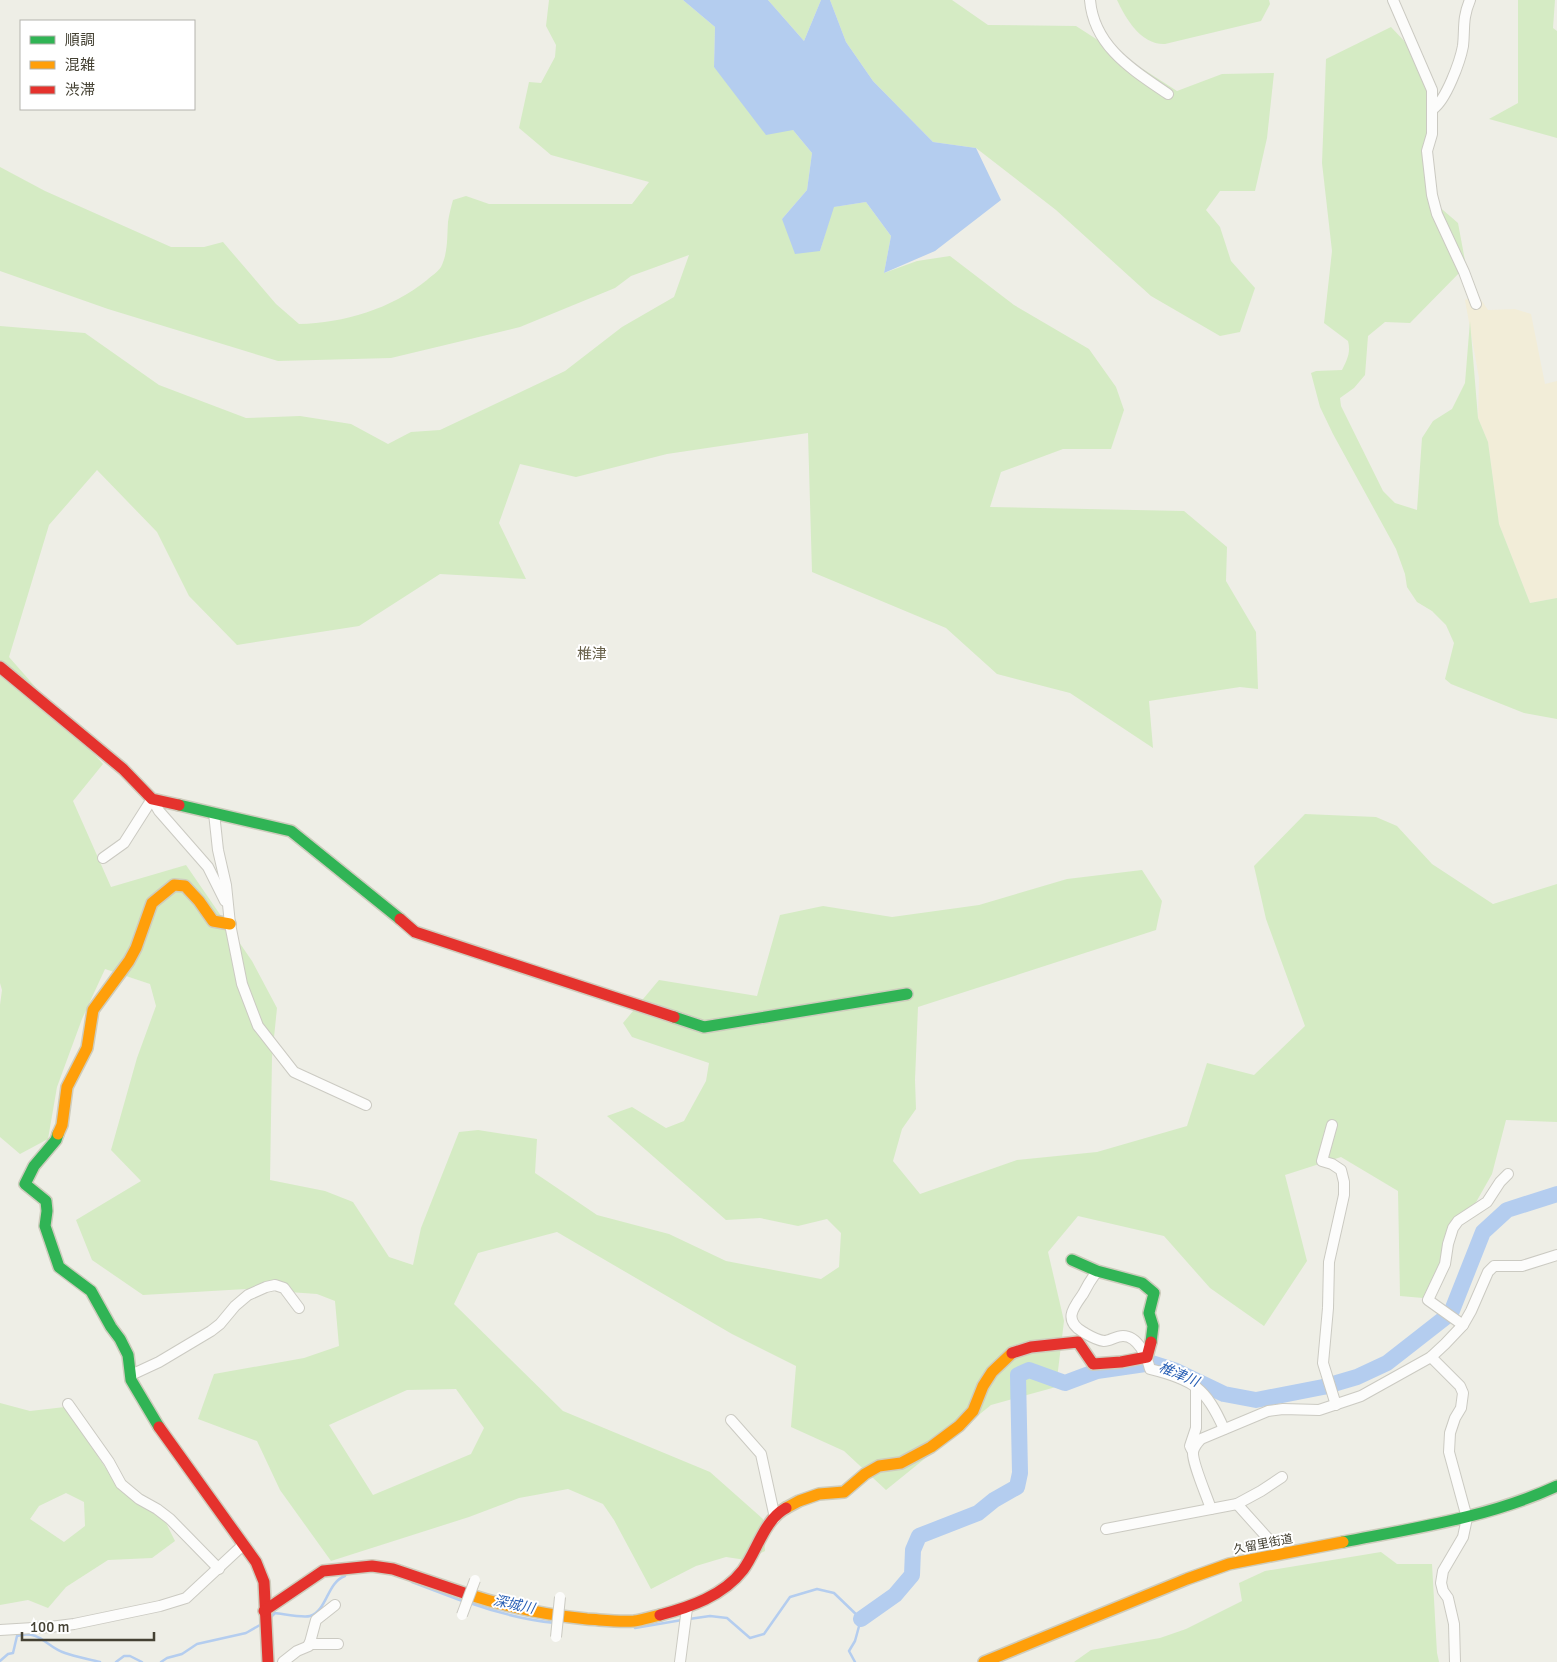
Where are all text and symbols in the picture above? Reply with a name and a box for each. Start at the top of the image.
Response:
legend [20,20,195,110]
text: 順調 [65,31,95,49]
text: 混雑 [65,56,95,74]
text: 渋滞 [65,81,95,99]
district label: 椎津 [577,645,607,663]
water label: 椎津川 [1156,1358,1203,1391]
street label: 久留里街道 [1232,1531,1294,1558]
water label: 深城川 [492,1592,538,1618]
scale bar [22,1610,155,1642]
text: 100 m [30,1618,70,1636]

